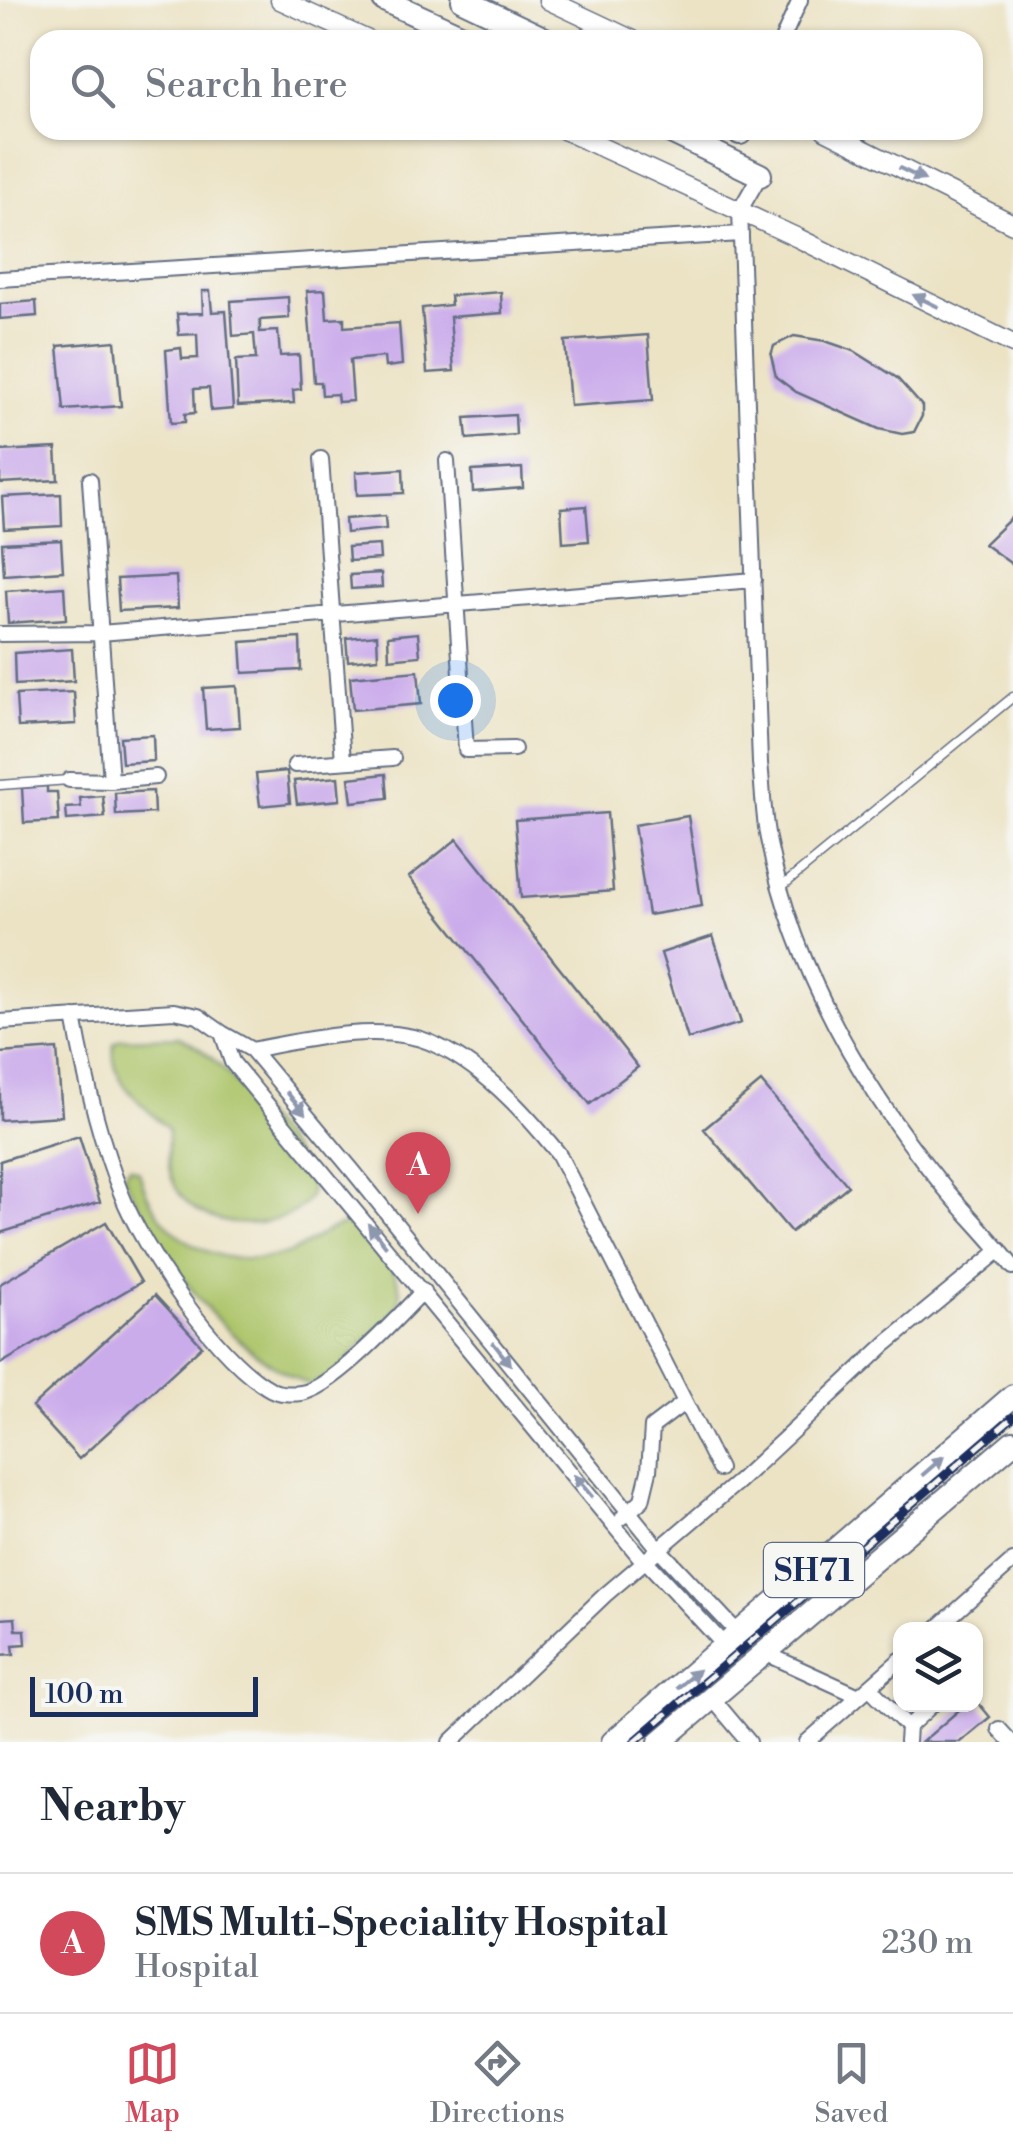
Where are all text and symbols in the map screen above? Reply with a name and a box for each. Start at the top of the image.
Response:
search box [30,30,983,140]
icon: search [65,58,120,113]
text: Search here [145,62,348,109]
one-way arrow [897,165,926,182]
one-way arrow [911,293,940,310]
your location [430,675,481,726]
one-way arrow [285,1090,307,1115]
pin: A [386,1132,450,1214]
one-way arrow [367,1222,388,1248]
one-way arrow [491,1342,512,1367]
one-way arrow [920,1456,945,1478]
one-way arrow [573,1473,595,1498]
road number: SH71 [764,1543,864,1597]
map controls [893,1622,983,1712]
button: layers [893,1622,983,1712]
one-way arrow [675,1669,700,1690]
scale bar [30,1672,258,1716]
text: 100 m [45,1677,124,1712]
text: Nearby [40,1781,185,1834]
text: SMS Multi-Speciality Hospital [135,1900,668,1947]
text: A [61,1923,84,1963]
text: 230 m [881,1923,973,1963]
text: Hospital [135,1947,259,1987]
tab: Map [125,2036,180,2131]
tab: Directions [430,2036,565,2131]
tab: Saved [815,2036,888,2131]

